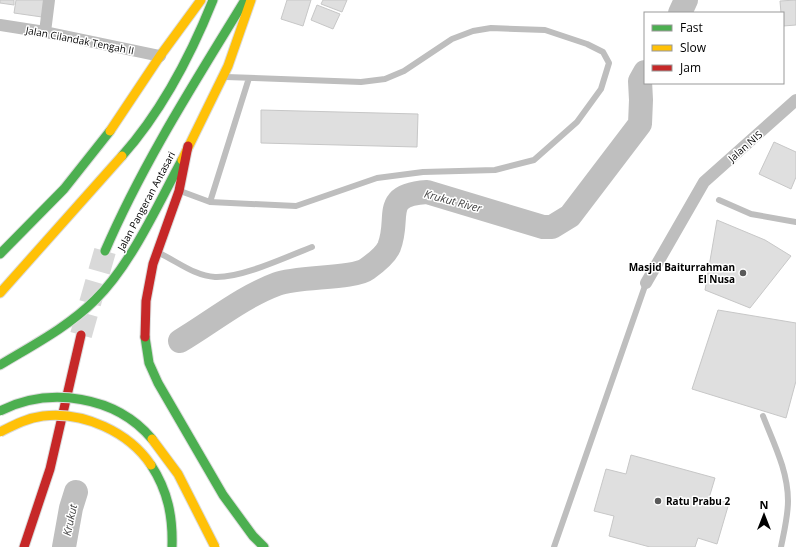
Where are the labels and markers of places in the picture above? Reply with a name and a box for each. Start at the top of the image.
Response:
place label: Masjid Baiturrahman El Nusa [629,260,735,286]
marker: Masjid Baiturrahman El Nusa [738,268,748,278]
place label: Ratu Prabu 2 [666,494,731,508]
marker: Ratu Prabu 2 [653,496,663,506]

